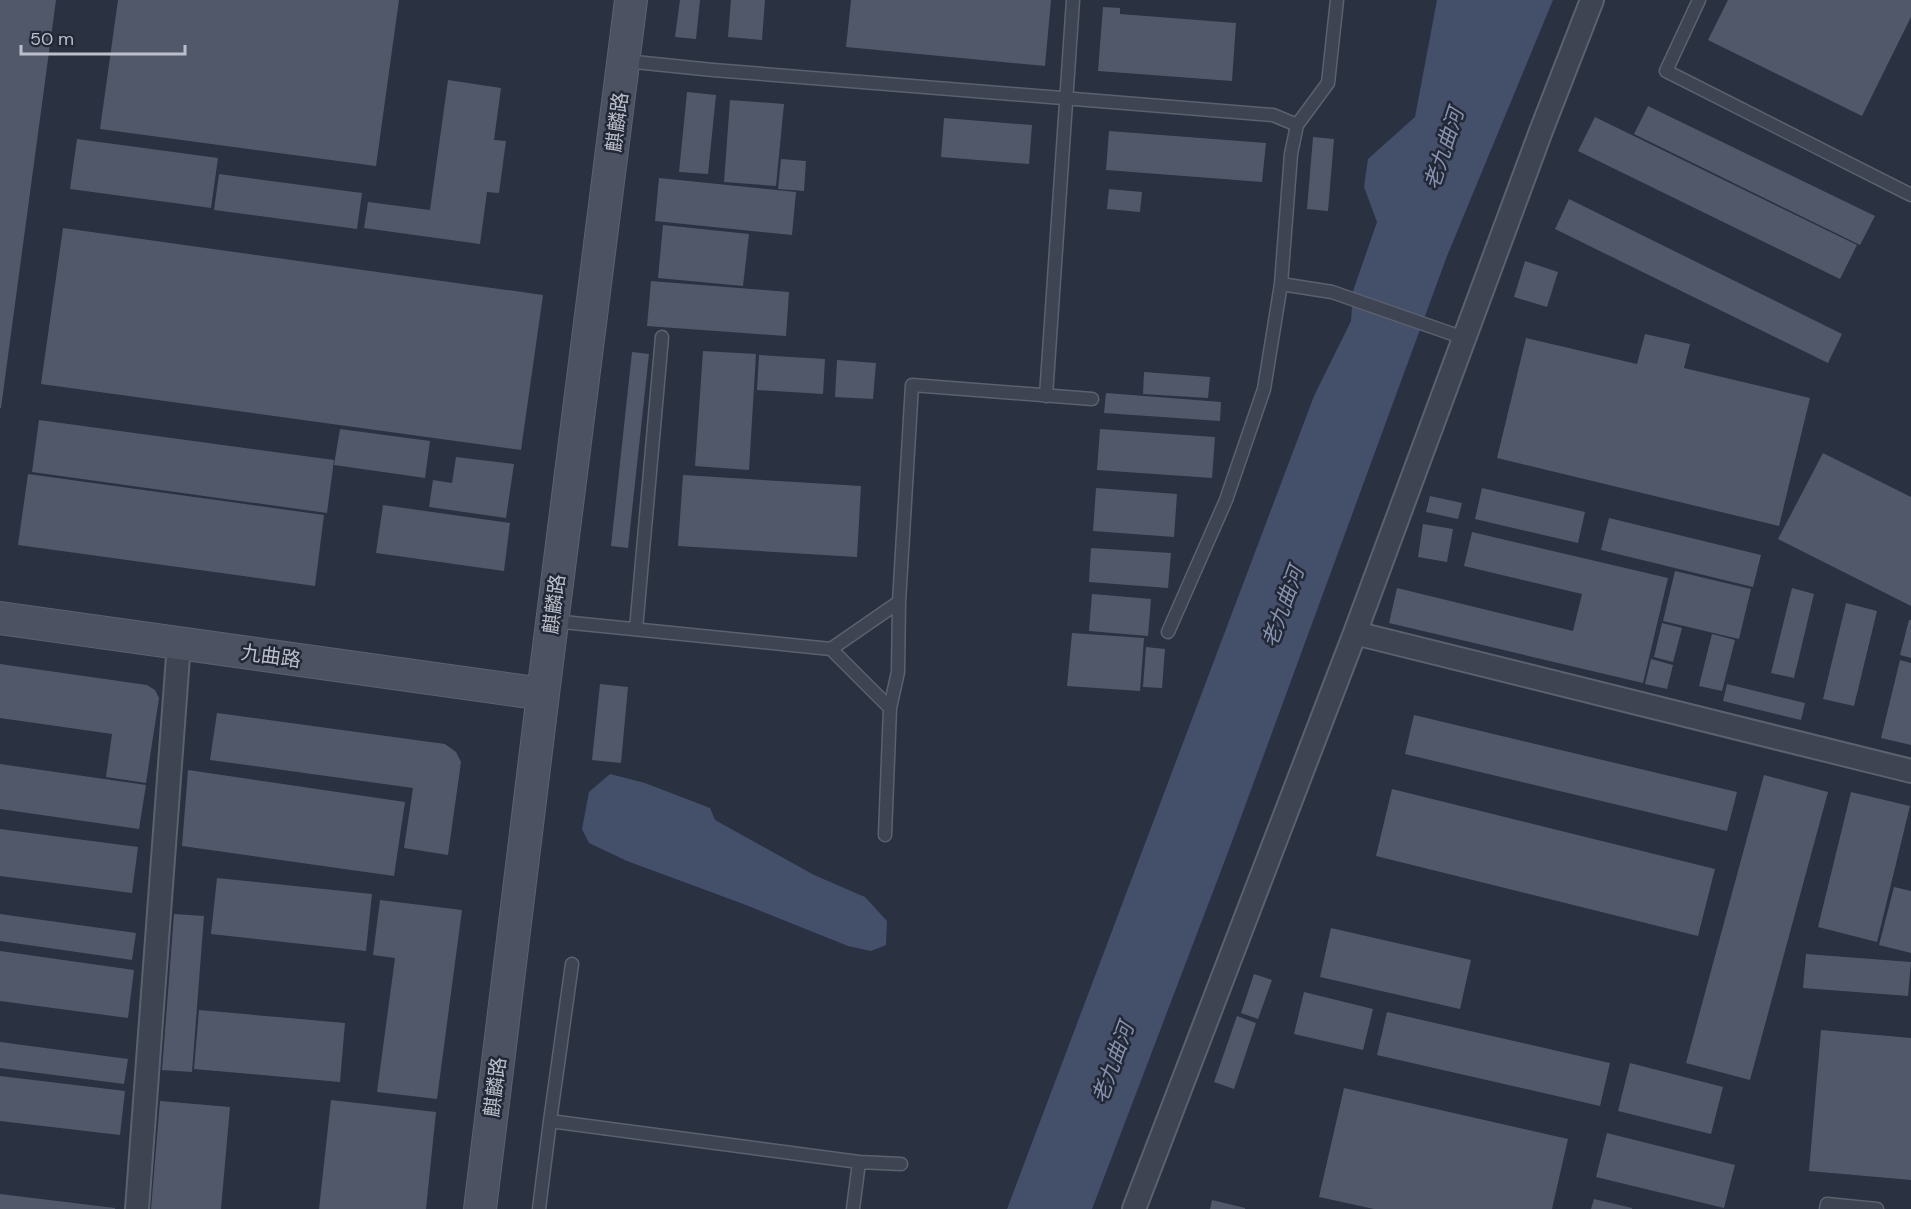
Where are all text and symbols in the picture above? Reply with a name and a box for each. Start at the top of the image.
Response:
scale bar [21,18,184,56]
text: 50 m [30,27,74,51]
street label: 麒麟路 [600,91,634,153]
water label: 老九曲河 [1418,101,1472,193]
water label: 老九曲河 [1255,559,1312,651]
street label: 麒麟路 [537,573,571,635]
street label: 九曲路 [239,639,303,673]
water label: 老九曲河 [1085,1015,1142,1107]
street label: 麒麟路 [478,1056,512,1118]

